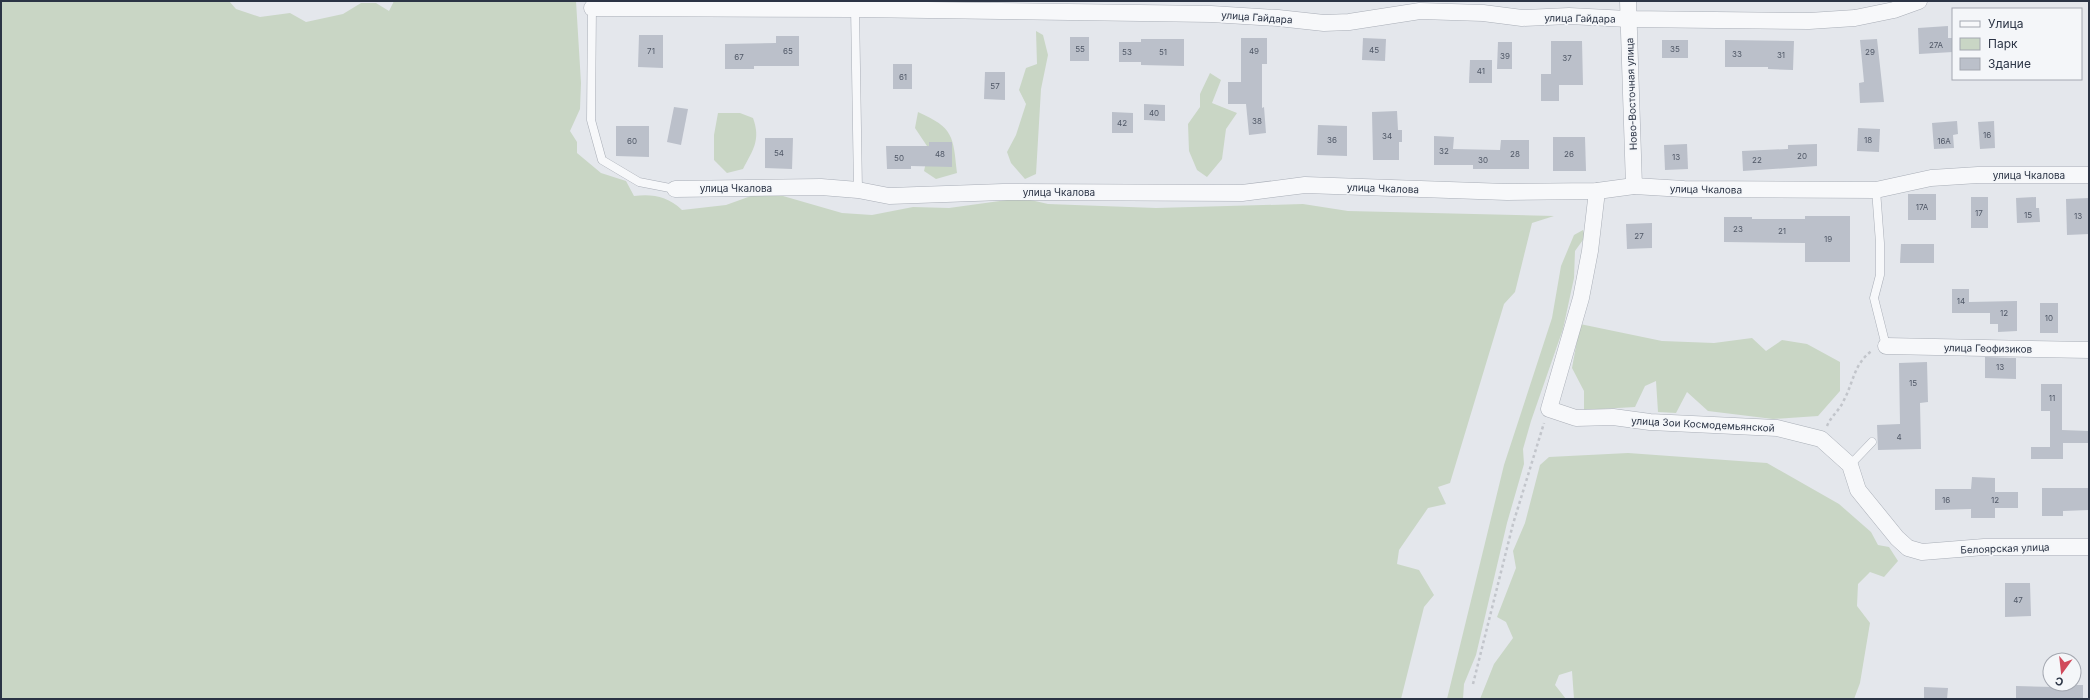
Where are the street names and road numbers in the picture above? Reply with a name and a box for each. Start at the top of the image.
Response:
street label: улица Гайдара [1221,9,1293,25]
street label: улица Гайдара [1544,11,1616,25]
street label: Ново-Восточная улица [1623,38,1639,150]
street label: улица Чкалова [1993,169,2065,181]
street label: улица Чкалова [1347,181,1419,195]
street label: улица Чкалова [700,182,772,194]
street label: улица Чкалова [1670,182,1742,196]
street label: улица Чкалова [1023,186,1095,198]
street label: улица Геофизиков [1944,341,2033,355]
street label: улица Зои Космодемьянской [1631,414,1775,434]
street label: Белоярская улица [1960,540,2050,556]

